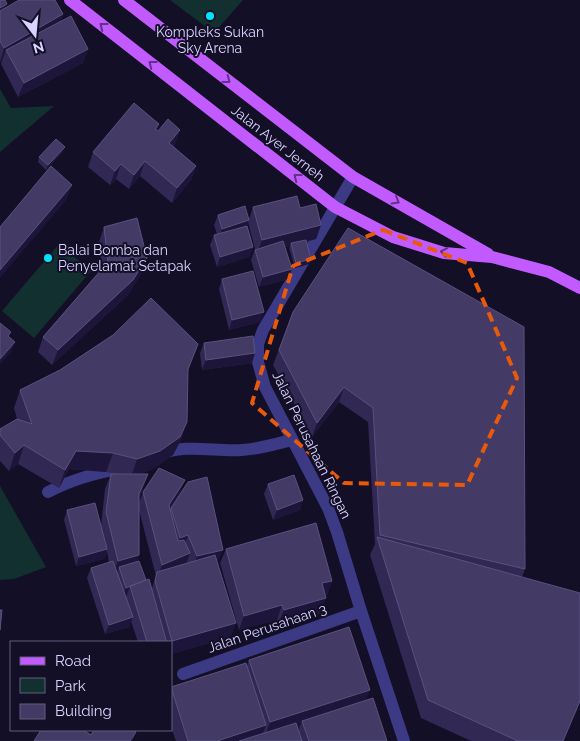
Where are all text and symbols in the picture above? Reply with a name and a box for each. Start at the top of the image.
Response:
north arrow [10,10,60,60]
marker: Kompleks Sukan Sky Arena [204,10,216,22]
one-way arrow [100,23,109,31]
place label: Kompleks Sukan Sky Arena [156,24,264,56]
text: N [31,38,46,57]
one-way arrow [149,61,158,69]
one-way arrow [221,74,230,82]
street label: Jalan Ayer Jerneh [228,102,328,184]
one-way arrow [294,174,303,182]
one-way arrow [390,195,399,205]
place label: Balai Bomba dan Penyelamat Setapak [58,242,192,274]
one-way arrow [440,247,448,257]
marker: Balai Bomba dan Penyelamat Setapak [42,252,54,264]
street label: Jalan Perusahaan Ringan [269,369,355,521]
street label: Jalan Perusahaan 3 [206,600,328,656]
legend [10,641,172,731]
text: Road [55,652,91,670]
text: Park [55,677,86,695]
text: Building [55,702,112,720]

